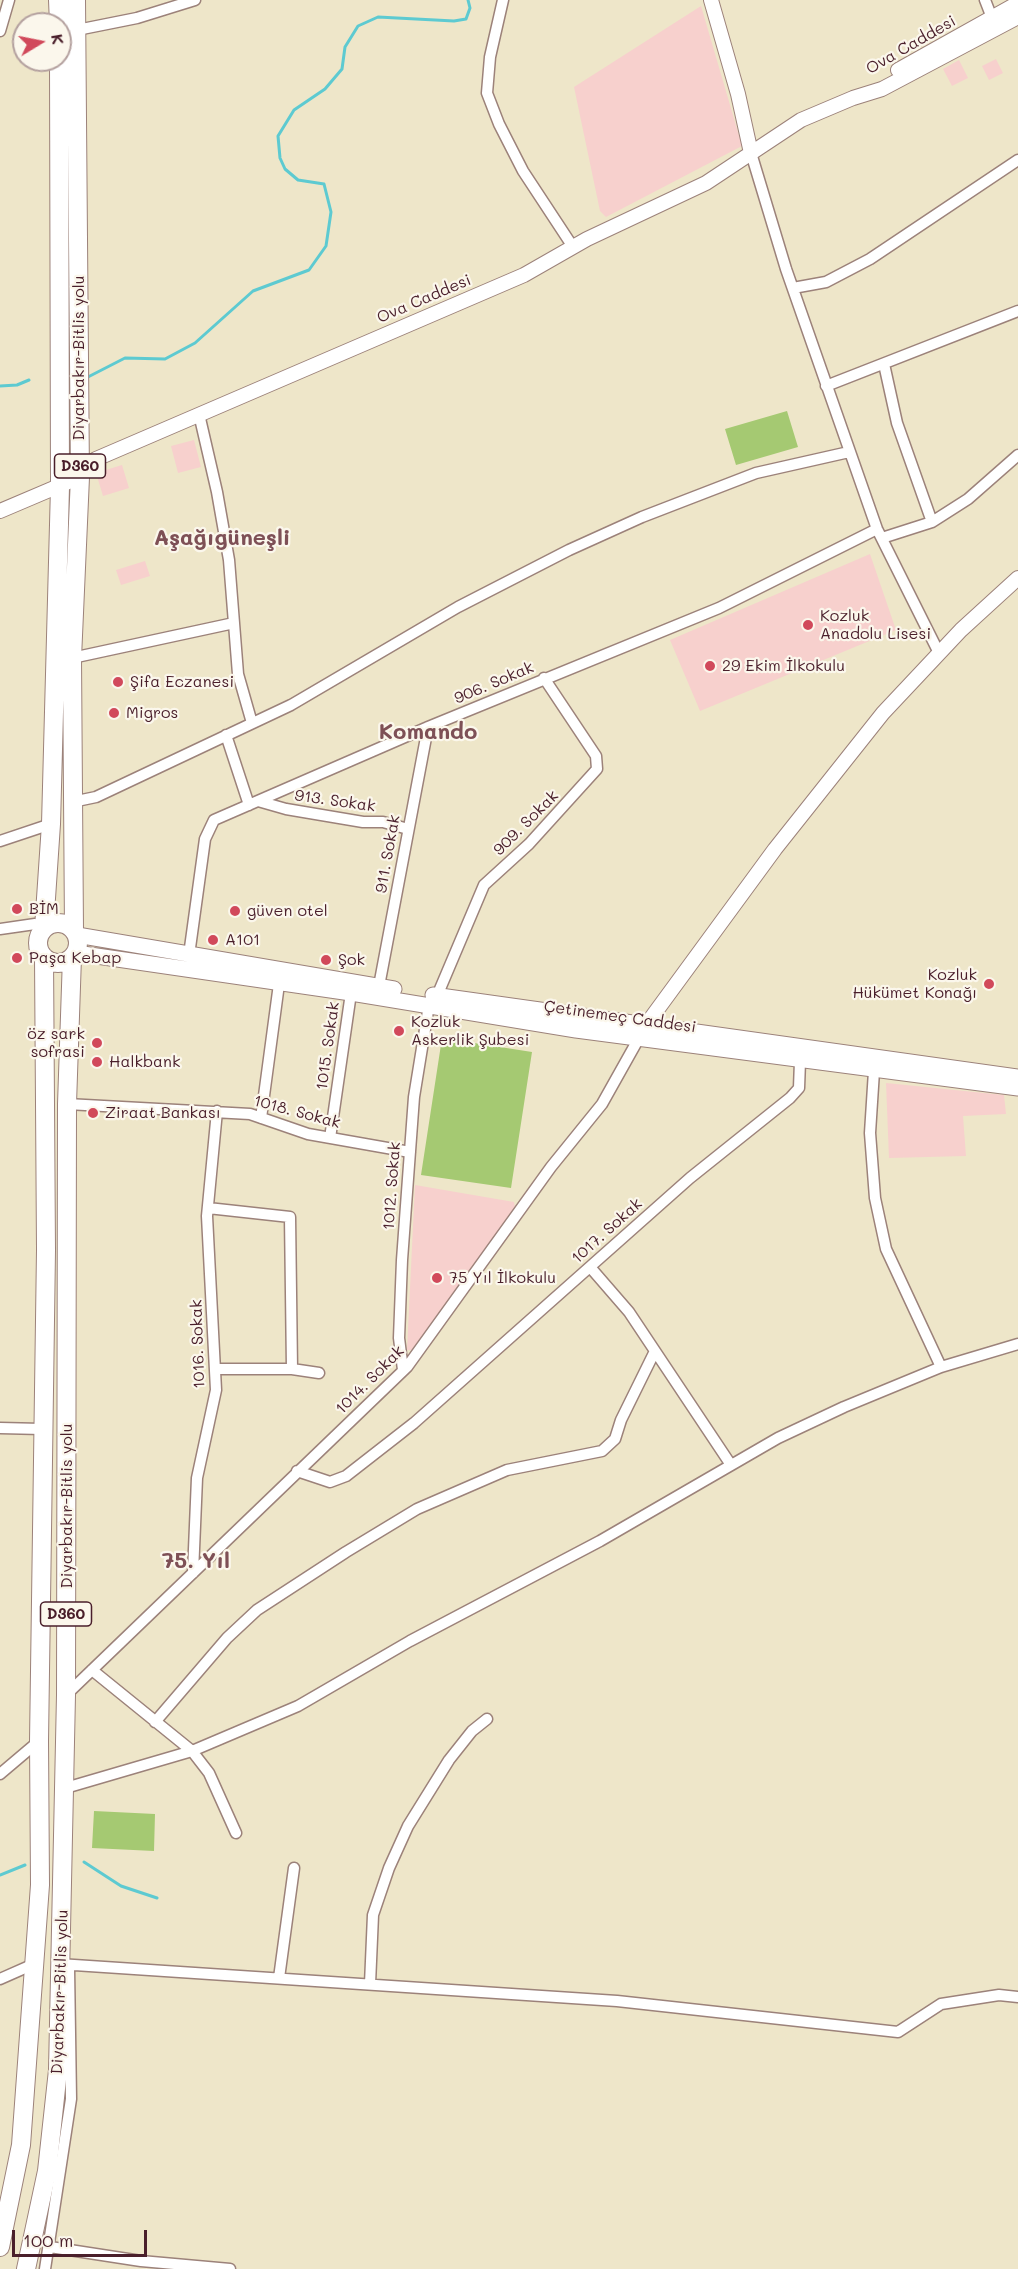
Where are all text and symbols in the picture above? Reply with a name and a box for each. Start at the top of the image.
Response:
north arrow [12,12,72,72]
street label: Ova Caddesi [863,12,959,78]
text: K [47,32,70,46]
street label: Ova Caddesi [374,271,474,327]
street label: Diyarbakır-Bitlis yolu [69,276,89,440]
road number: D360 [54,454,106,478]
district label: Aşağıgüneşli [154,525,290,551]
place label: Kozluk Anadolu Lisesi [820,606,931,644]
marker: Kozluk Anadolu Lisesi [801,618,815,632]
place label: 29 Ekim İlkokulu [722,656,845,676]
street label: 906. Sokak [451,658,537,708]
marker: 29 Ekim İlkokulu [703,659,717,673]
place label: Şifa Eczanesi [130,672,234,692]
marker: Şifa Eczanesi [111,675,125,689]
place label: Migros [126,703,178,723]
marker: Migros [107,706,121,720]
district label: Komando [379,719,477,745]
street label: 913. Sokak [293,786,377,816]
street label: 909. Sokak [489,786,563,860]
street label: 911. Sokak [372,813,404,895]
place label: BİM [29,899,59,919]
place label: güven otel [247,901,328,921]
marker: BİM [10,902,24,916]
marker: güven otel [228,904,242,918]
place label: A101 [225,930,260,950]
marker: A101 [206,933,220,947]
place label: Paşa Kebap [29,948,121,968]
place label: Şok [338,950,365,970]
marker: Paşa Kebap [10,951,24,965]
marker: Şok [319,953,333,967]
place label: Kozluk Hükümet Konağı [852,965,977,1003]
marker: Kozluk Hükümet Konağı [982,977,996,991]
street label: Çetinemeç Caddesi [543,997,697,1037]
street label: 1015. Sokak [312,1001,344,1091]
place label: Kozluk Askerlik Şubesi [411,1012,529,1050]
place label: öz sark sofrasi [27,1024,85,1062]
marker: Kozluk Askerlik Şubesi [392,1024,406,1038]
marker: öz sark sofrasi [90,1036,104,1050]
place label: Halkbank [109,1052,180,1072]
marker: Halkbank [90,1055,104,1069]
street label: 1018. Sokak [251,1091,343,1133]
place label: Ziraat Bankası [105,1103,221,1123]
marker: Ziraat Bankası [86,1106,100,1120]
street label: 1012. Sokak [379,1141,405,1231]
street label: 1017. Sokak [568,1194,646,1268]
place label: 75 Yıl İlkokulu [449,1268,556,1288]
marker: 75 Yıl İlkokulu [430,1271,444,1285]
street label: 1016. Sokak [187,1299,209,1389]
street label: 1014. Sokak [332,1342,408,1418]
street label: Diyarbakır-Bitlis yolu [57,1424,77,1588]
district label: 75. Yıl [162,1548,230,1574]
road number: D360 [40,1602,92,1626]
street label: Diyarbakır-Bitlis yolu [48,1909,72,2075]
scale bar [15,2218,150,2256]
text: 100 m [23,2228,73,2252]

